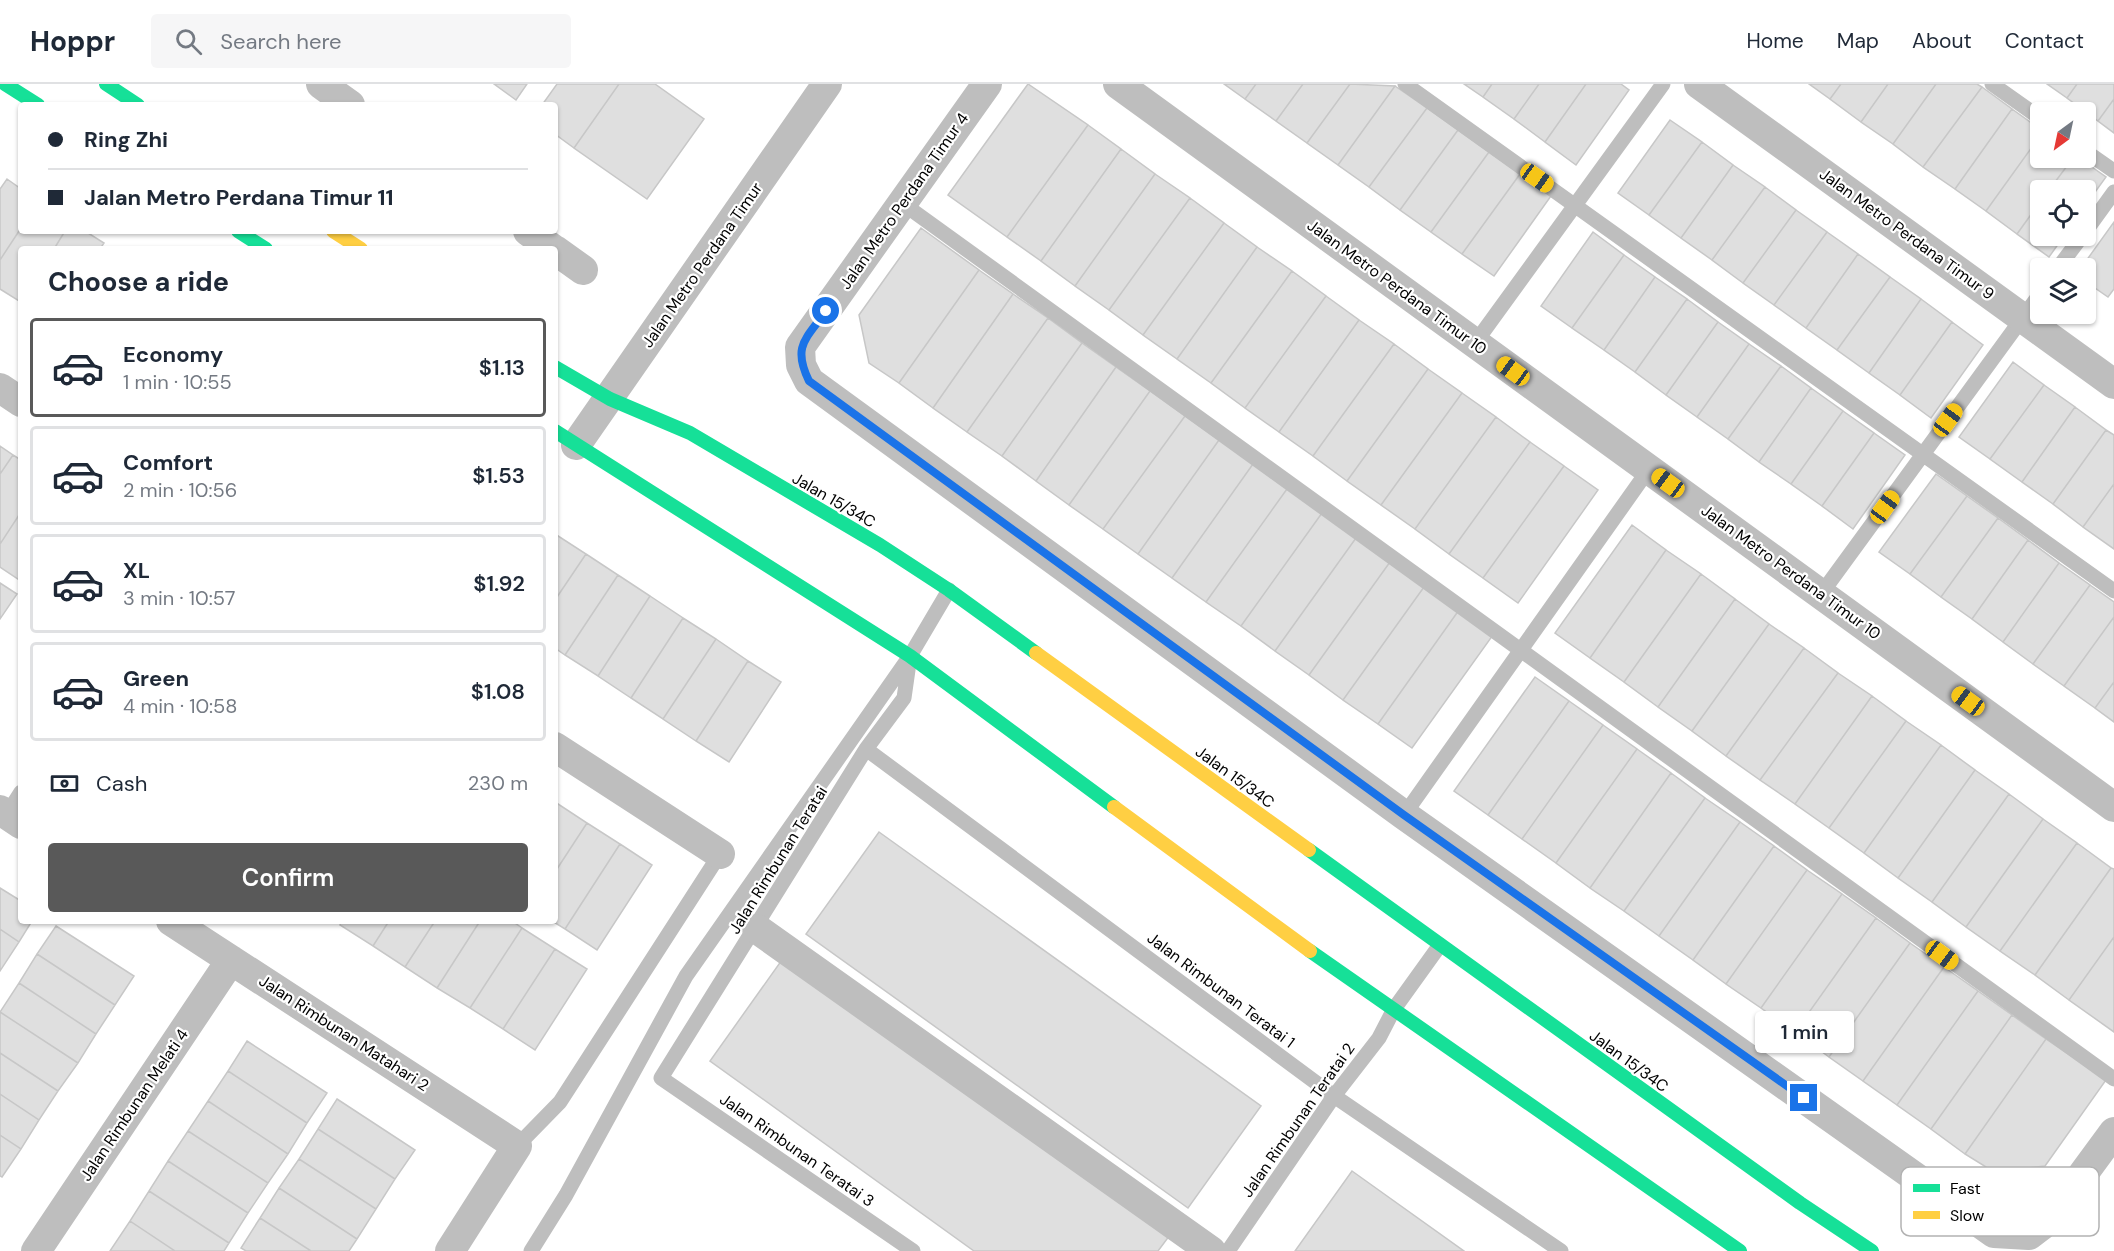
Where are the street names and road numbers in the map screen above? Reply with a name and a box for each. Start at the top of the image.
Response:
street label: Jalan Metro Perdana Timur 4 [835,108,973,293]
street label: Jalan Metro Perdana Timur 9 [1815,163,1999,305]
street label: Jalan Metro Perdana Timur [637,178,767,352]
street label: Jalan Metro Perdana Timur 10 [1303,215,1491,359]
street label: Jalan 15/34C [788,468,880,532]
street label: Jalan Metro Perdana Timur 10 [1697,500,1885,644]
street label: Jalan 15/34C [1191,741,1279,813]
street label: Jalan Rimbunan Teratai [724,782,832,938]
street label: Jalan Rimbunan Teratai 1 [1143,928,1299,1052]
street label: Jalan Rimbunan Matahari 2 [255,970,433,1096]
street label: Jalan Rimbunan Melati 4 [75,1025,193,1185]
street label: Jalan 15/34C [1585,1025,1673,1097]
street label: Jalan Rimbunan Teratai 2 [1237,1039,1359,1201]
street label: Jalan Rimbunan Teratai 3 [716,1089,878,1211]

